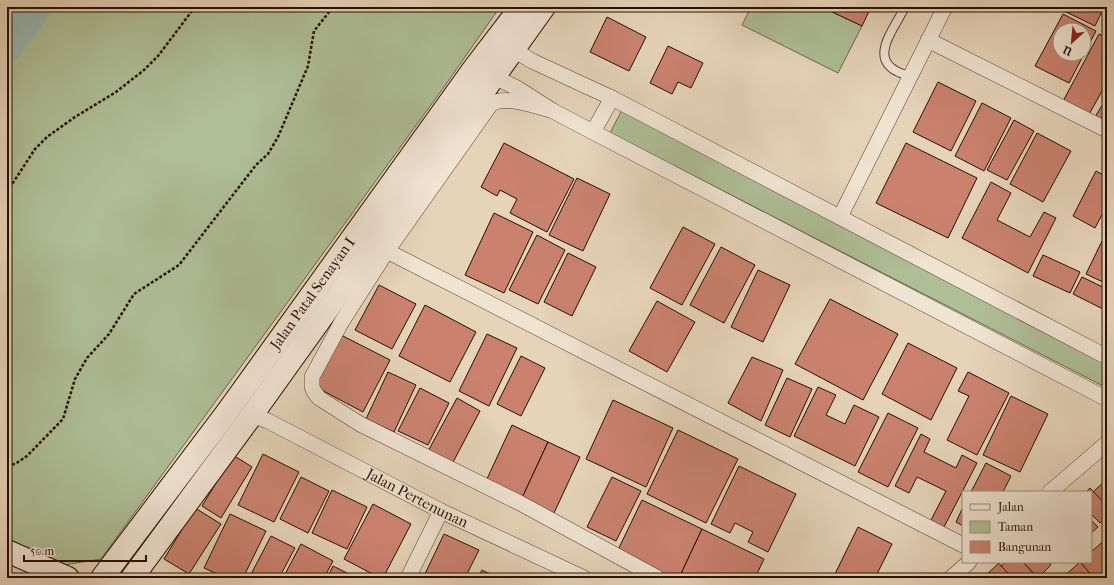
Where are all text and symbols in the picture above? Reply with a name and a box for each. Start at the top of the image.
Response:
north arrow [1052,22,1092,62]
text: U [1061,43,1075,59]
street label: Jalan Patal Senayan I [265,234,359,354]
street label: Jalan Pertenunan [362,464,471,532]
legend [962,491,1092,563]
text: Jalan [997,500,1024,514]
text: Taman [998,520,1033,534]
scale bar [24,537,146,563]
text: Bangunan [998,540,1051,554]
text: 50 m [30,544,54,558]

